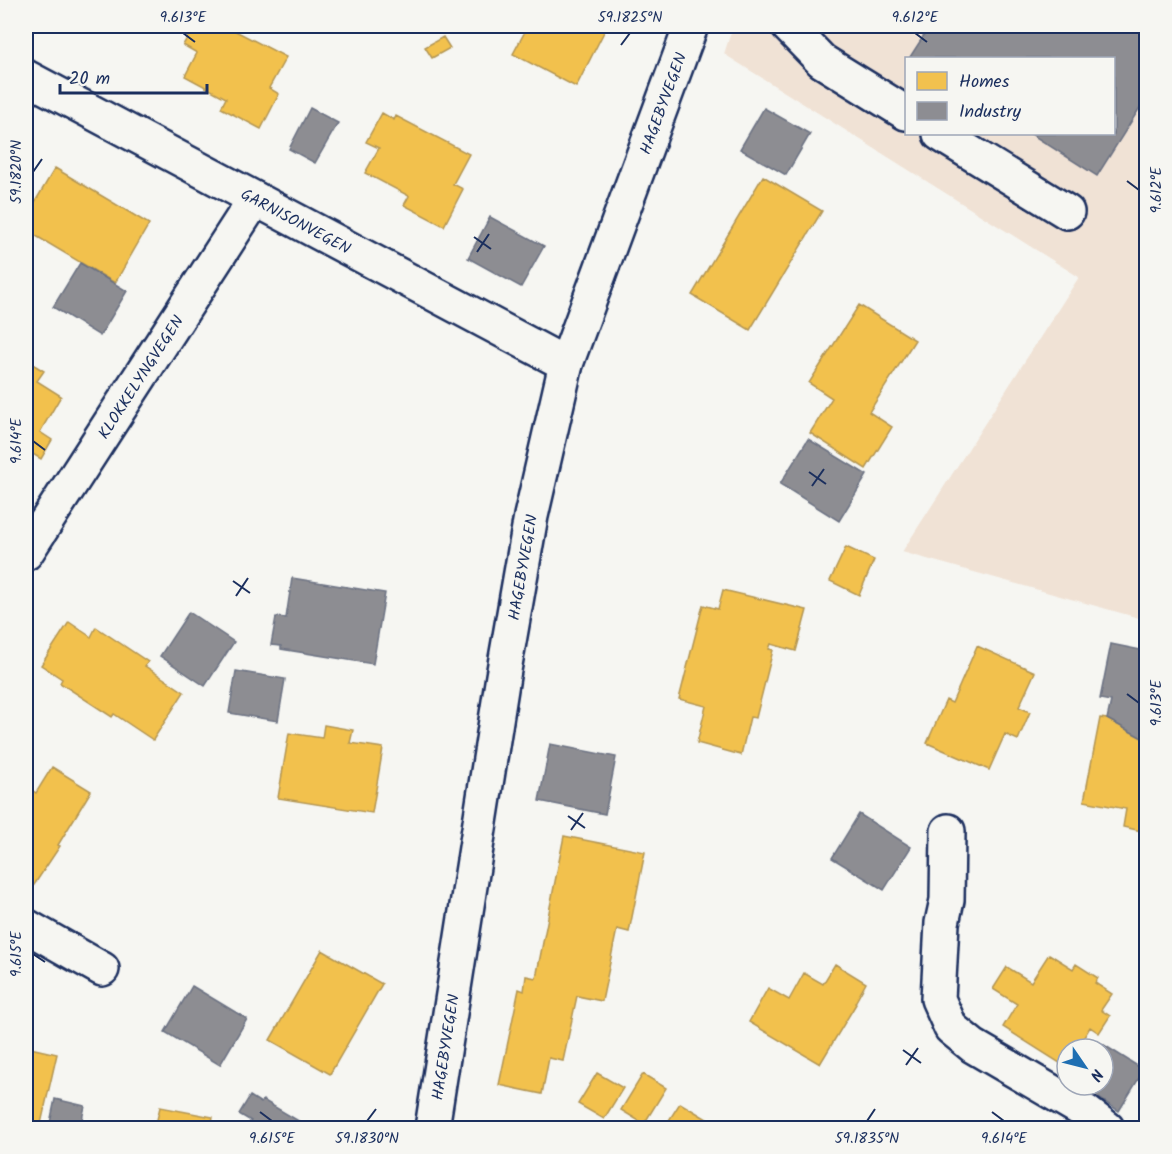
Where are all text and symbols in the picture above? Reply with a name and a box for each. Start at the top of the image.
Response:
text: 9.613°E [160,6,207,30]
text: 59.1825°N [598,6,662,30]
text: 9.612°E [892,6,939,30]
street label: HAGEBYVEGEN [634,49,694,158]
scale bar [60,57,207,95]
legend [905,57,1115,135]
text: 20 m [69,65,110,94]
text: Homes [959,68,1010,97]
text: Industry [959,98,1021,127]
text: 59.1820°N [5,140,29,204]
text: 9.612°E [1145,166,1169,213]
street label: GARNISONVEGEN [236,182,355,262]
street label: KLOKKELYNGVEGEN [92,311,191,444]
text: 9.614°E [5,417,29,464]
street label: HAGEBYVEGEN [502,512,545,622]
text: 9.613°E [1145,679,1169,726]
text: 9.615°E [5,930,29,977]
street label: HAGEBYVEGEN [426,992,467,1102]
north arrow [1055,1037,1115,1097]
text: N [1083,1063,1109,1086]
text: 9.615°E [249,1127,296,1151]
text: 59.1830°N [335,1127,399,1151]
text: 59.1835°N [835,1127,899,1151]
text: 9.614°E [981,1127,1028,1151]

